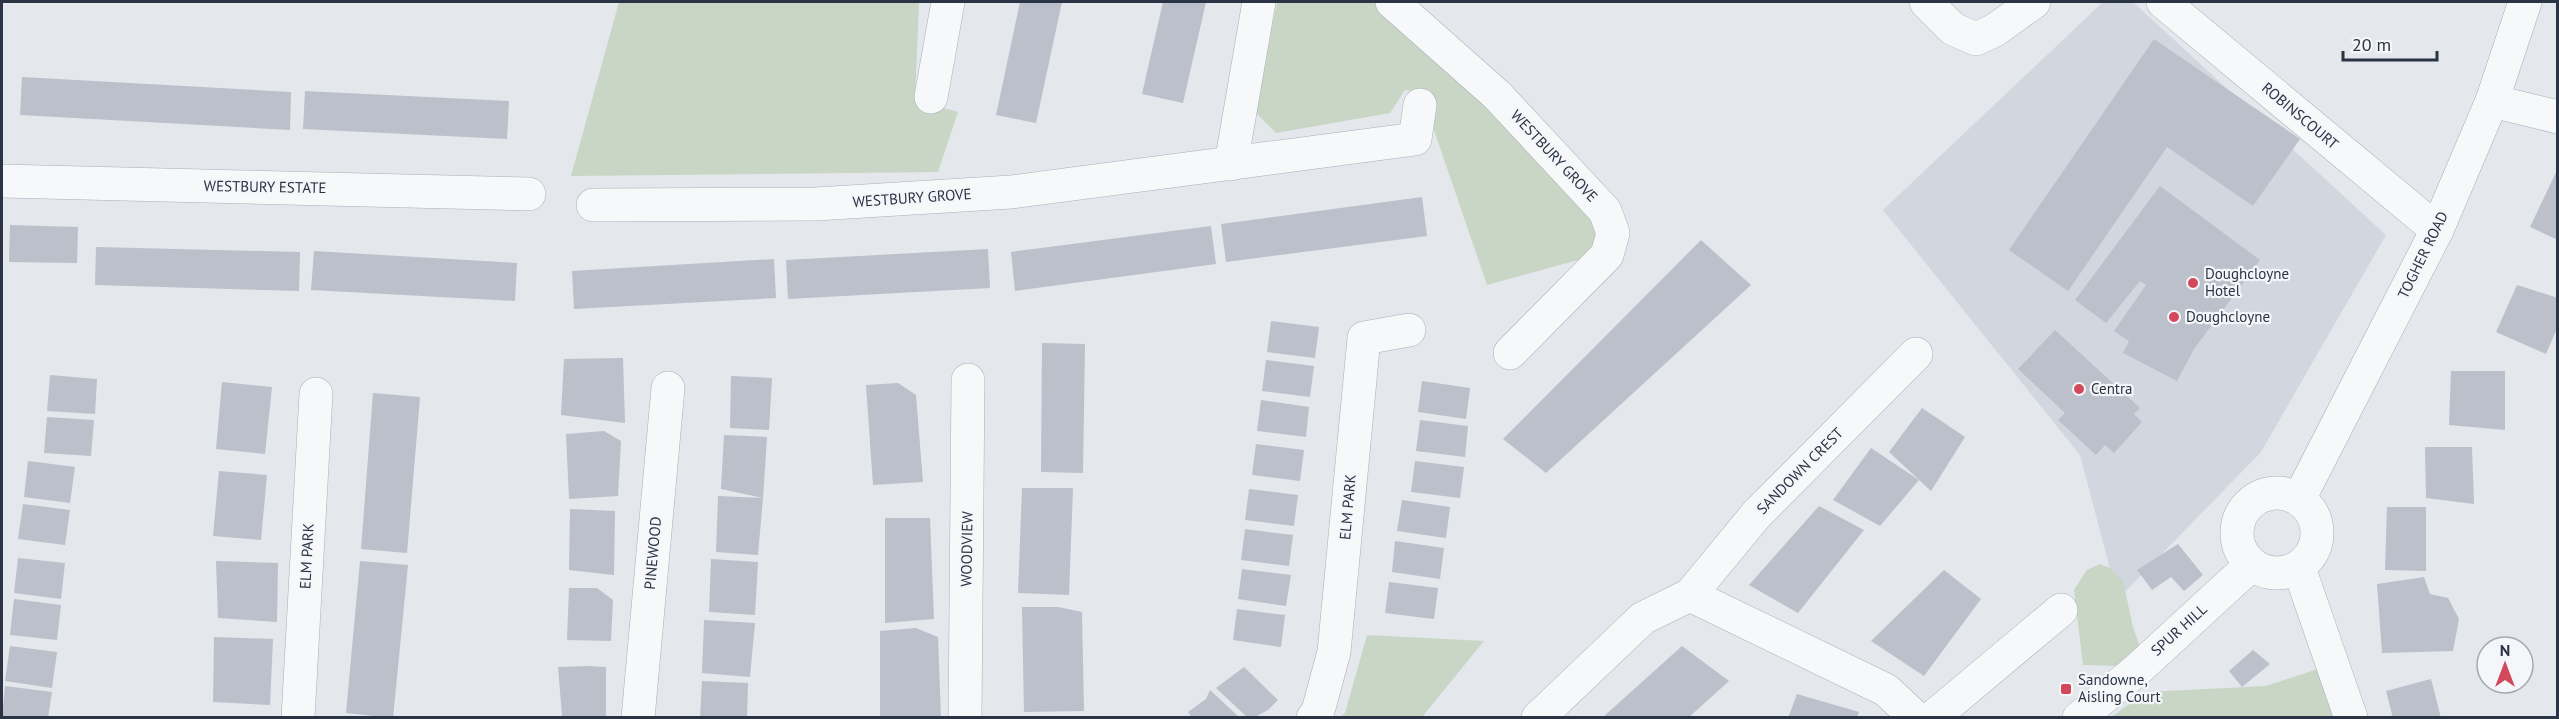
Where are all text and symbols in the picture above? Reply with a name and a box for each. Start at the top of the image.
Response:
scale bar [2343,24,2438,62]
text: 20 m [2352,33,2391,56]
street label: ROBINSCOURT [2258,78,2343,154]
street label: WESTBURY GROVE [1507,106,1602,206]
street label: WESTBURY ESTATE [203,176,327,197]
street label: WESTBURY GROVE [852,184,972,211]
street label: TOGHER ROAD [2393,208,2452,302]
place label: Doughcloyne Hotel [2205,264,2289,300]
marker: Doughcloyne Hotel [2186,276,2200,290]
place label: Doughcloyne [2186,307,2270,326]
marker: Doughcloyne [2167,310,2181,324]
place label: Centra [2091,379,2133,398]
marker: Centra [2072,382,2086,396]
street label: SANDOWN CREST [1752,423,1847,518]
street label: ELM PARK [1335,473,1360,541]
street label: WOODVIEW [956,511,977,587]
street label: PINEWOOD [640,516,665,590]
street label: ELM PARK [295,523,318,589]
street label: SPUR HILL [2147,599,2211,660]
north arrow [2475,635,2535,695]
text: N [2500,640,2510,660]
place label: Sandowne, Aisling Court [2078,670,2161,706]
marker: Sandowne, Aisling Court [2059,682,2073,696]

